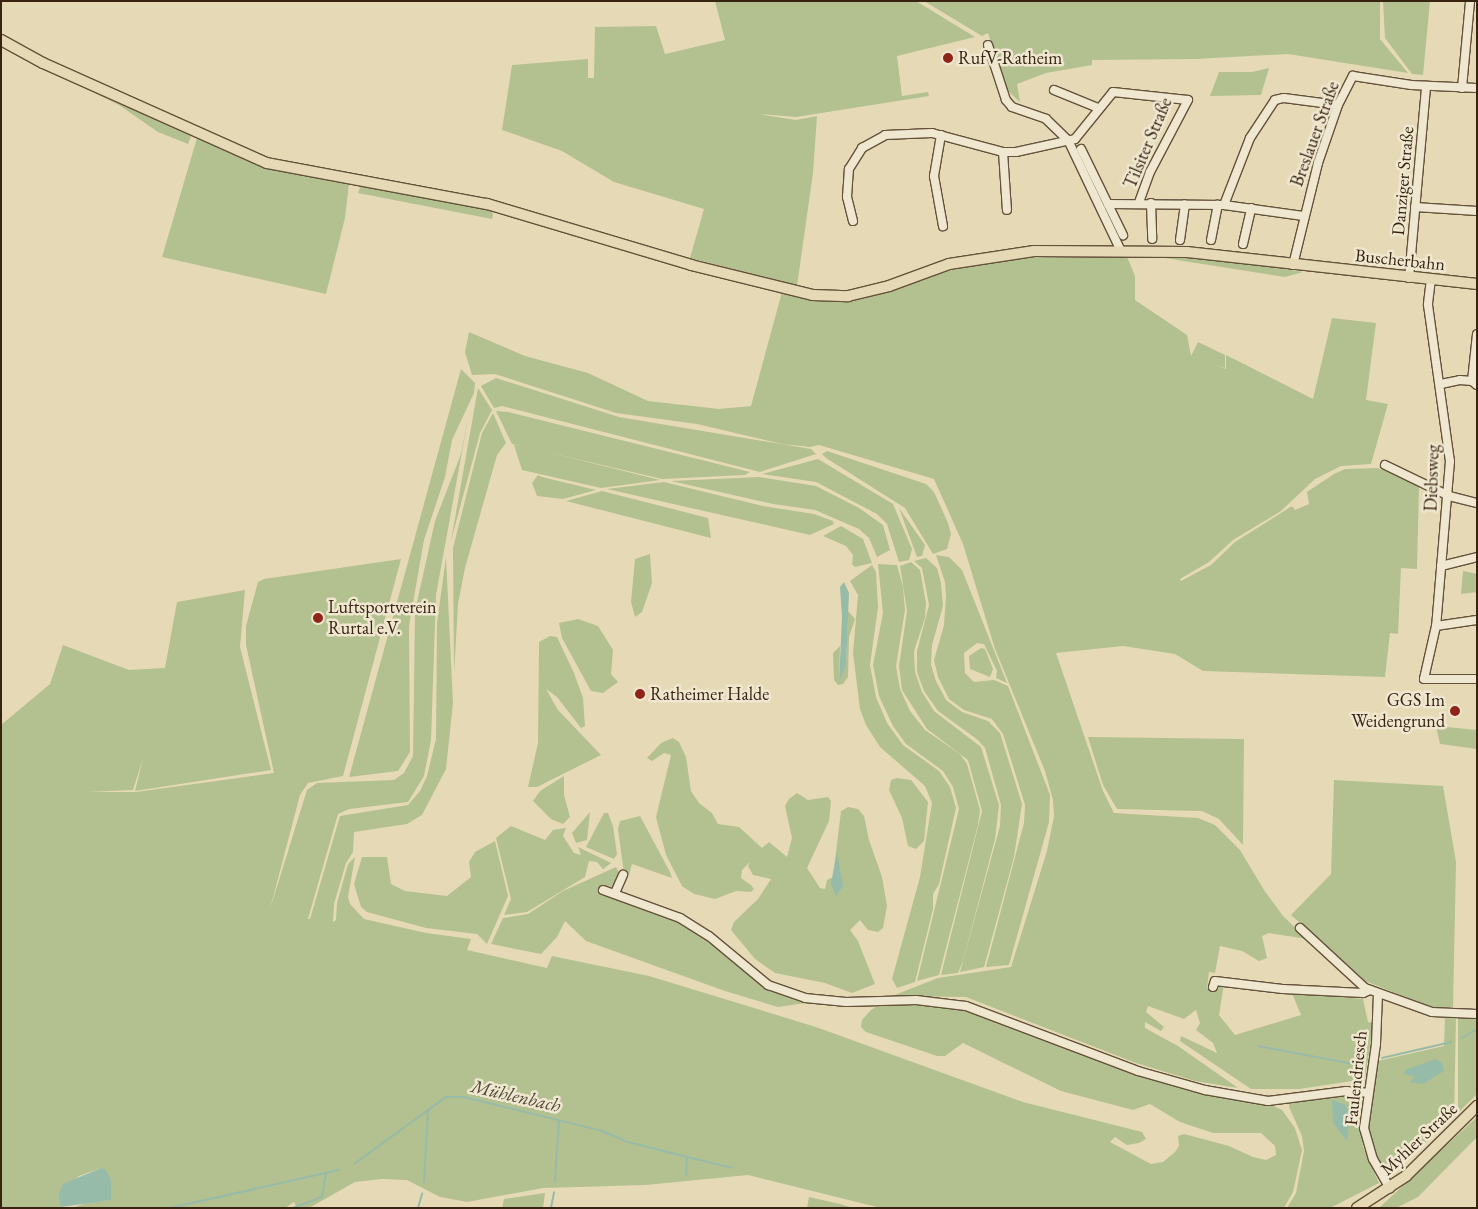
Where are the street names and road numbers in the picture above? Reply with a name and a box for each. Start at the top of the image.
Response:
street label: Breslauer Straße [1286,78,1344,190]
street label: Tilsiter Straße [1119,94,1177,192]
street label: Danziger Straße [1387,126,1419,236]
street label: Buscherbahn [1354,245,1446,275]
street label: Diebsweg [1420,444,1444,512]
street label: Faulendriesch [1340,1030,1372,1126]
street label: Myhler Straße [1376,1098,1462,1180]

